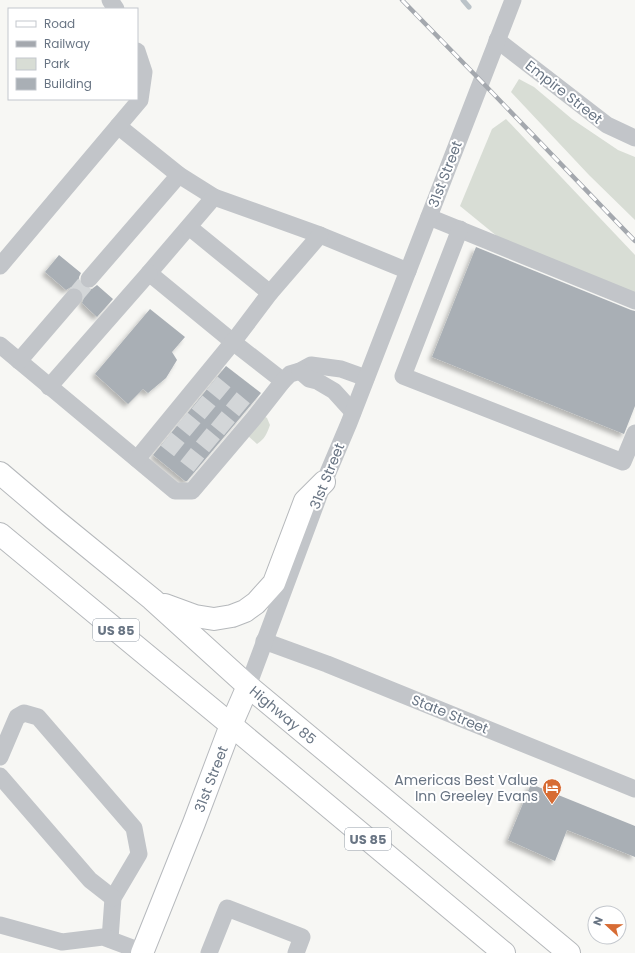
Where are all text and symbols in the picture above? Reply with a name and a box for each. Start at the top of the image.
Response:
legend [8,8,138,100]
text: Road [44,15,75,32]
text: Railway [44,35,90,52]
text: Park [44,55,71,72]
street label: Empire Street [521,55,607,129]
text: Building [44,75,92,92]
street label: 31st Street [423,138,467,210]
street label: 31st Street [305,440,349,512]
road number: US 85 [93,619,139,641]
street label: Highway 85 [245,681,321,749]
street label: State Street [409,690,491,738]
street label: 31st Street [189,743,233,815]
place label: Americas Best Value Inn Greeley Evans [394,770,538,806]
hotel icon: Americas Best Value Inn Greeley Evans [541,777,563,805]
road number: US 85 [345,828,391,850]
north arrow [587,905,627,945]
text: N [589,914,607,928]

